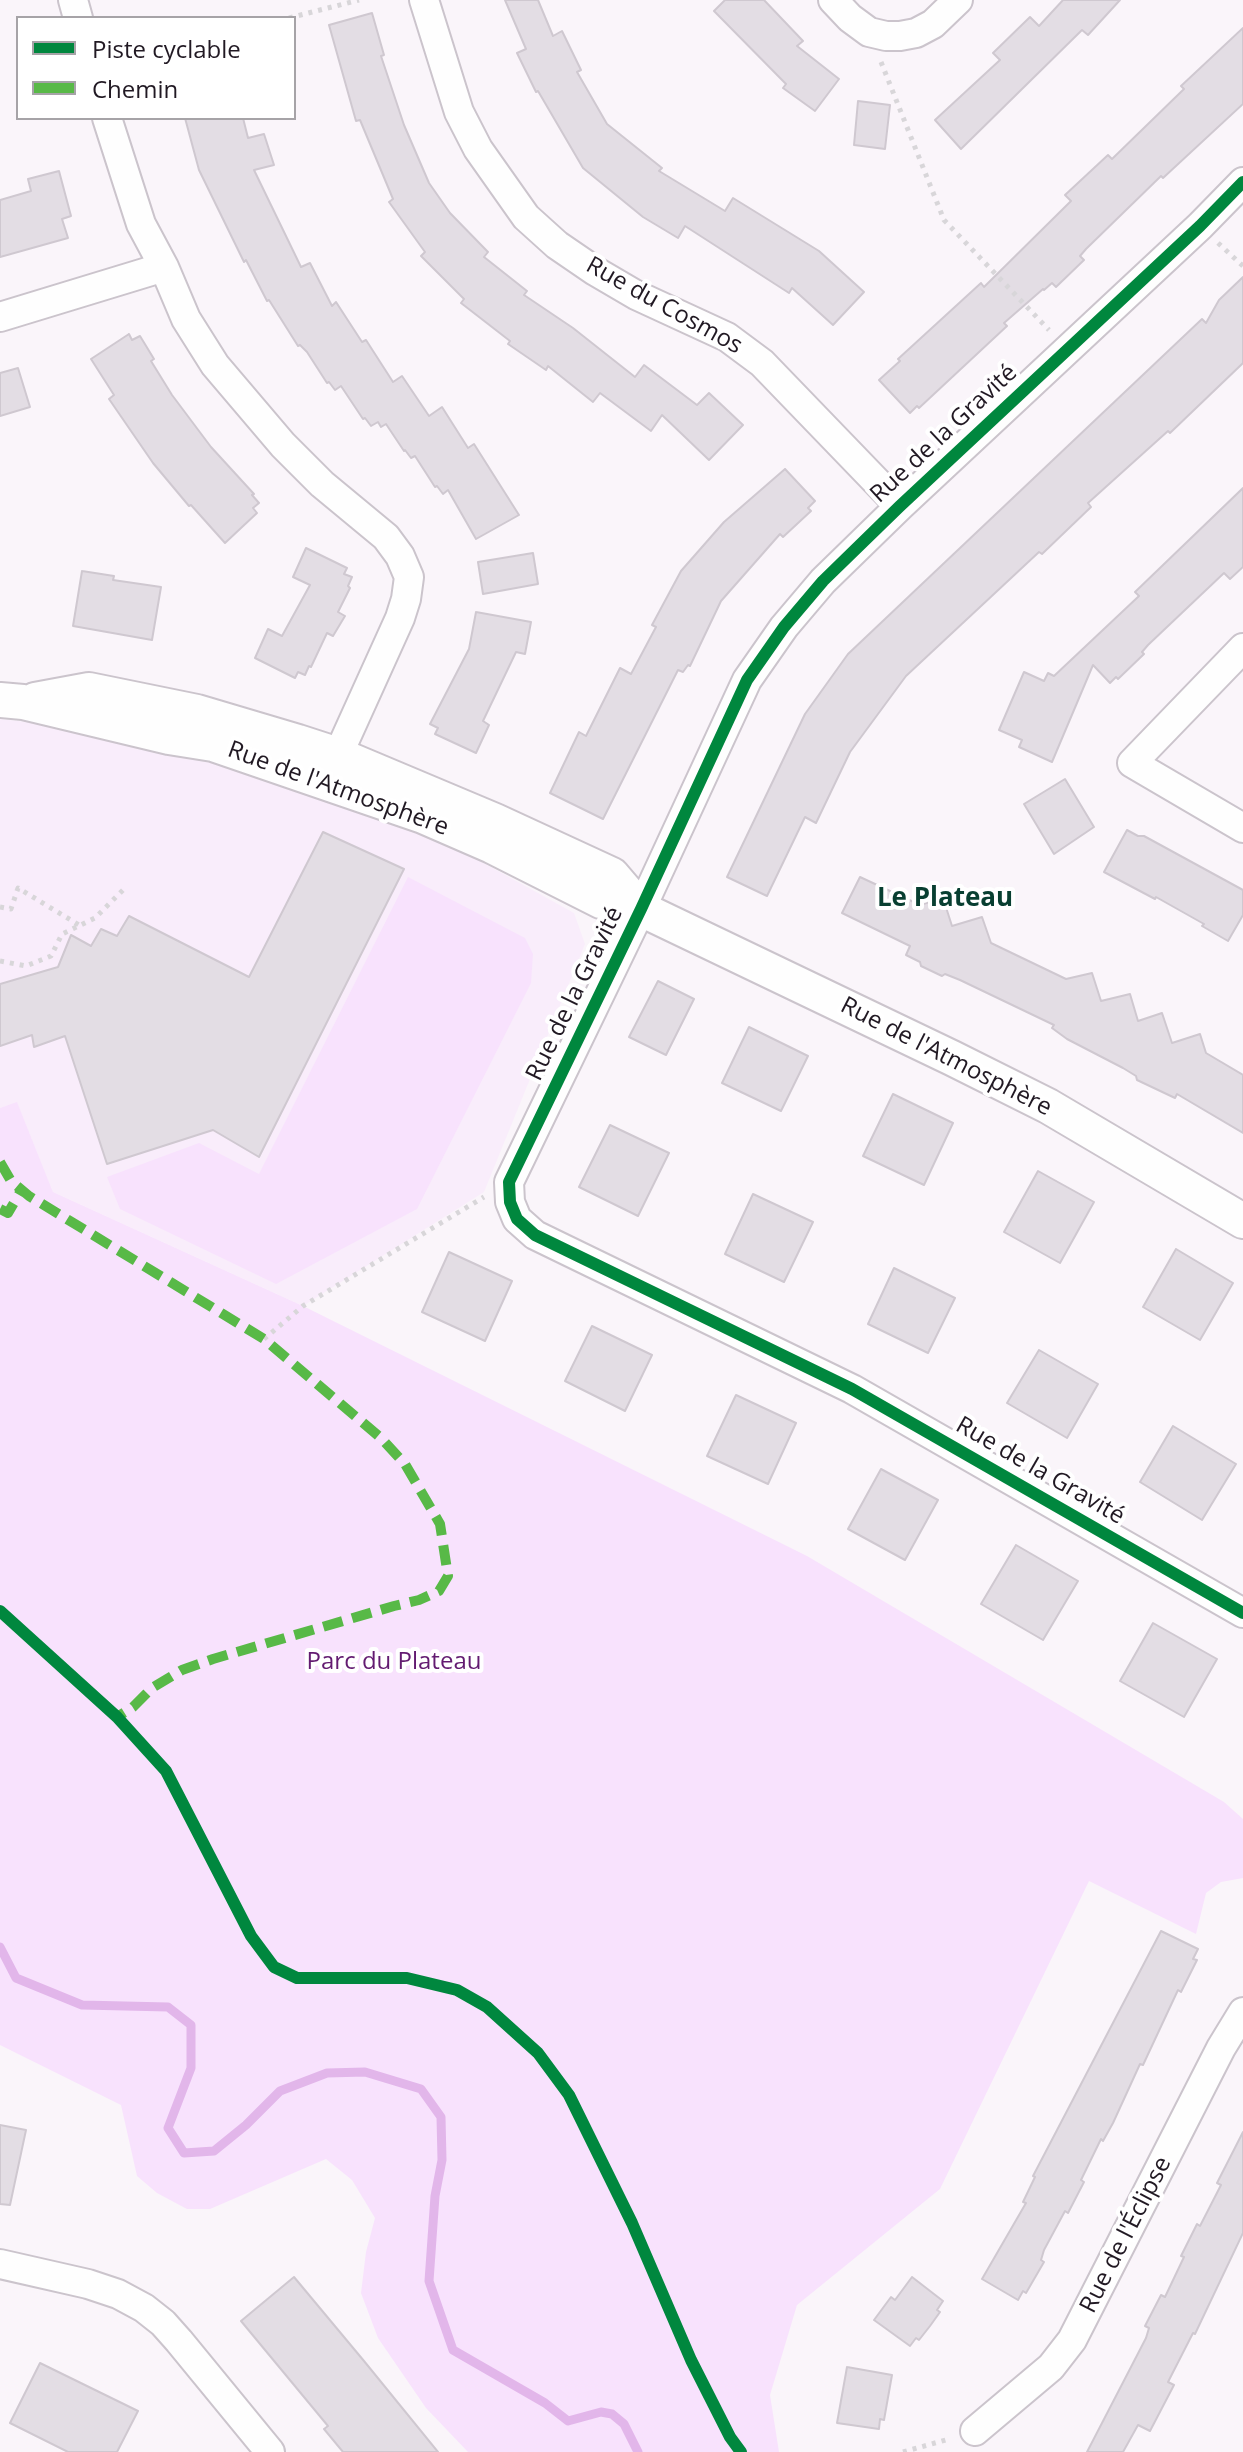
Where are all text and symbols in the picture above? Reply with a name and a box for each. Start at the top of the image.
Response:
legend [16,16,296,120]
text: Piste cyclable [92,32,241,65]
text: Chemin [92,72,178,105]
street label: Rue du Cosmos [581,251,747,361]
street label: Rue de la Gravité [865,359,1023,509]
street label: Rue de l'Atmosphère [224,736,452,842]
district label: Le Plateau [877,883,1013,915]
street label: Rue de la Gravité [520,902,630,1086]
street label: Rue de l'Atmosphère [836,991,1056,1123]
street label: Rue de la Gravité [951,1411,1129,1531]
park label: Parc du Plateau [307,1648,481,1676]
street label: Rue de l'Éclipse [1074,2152,1178,2318]

